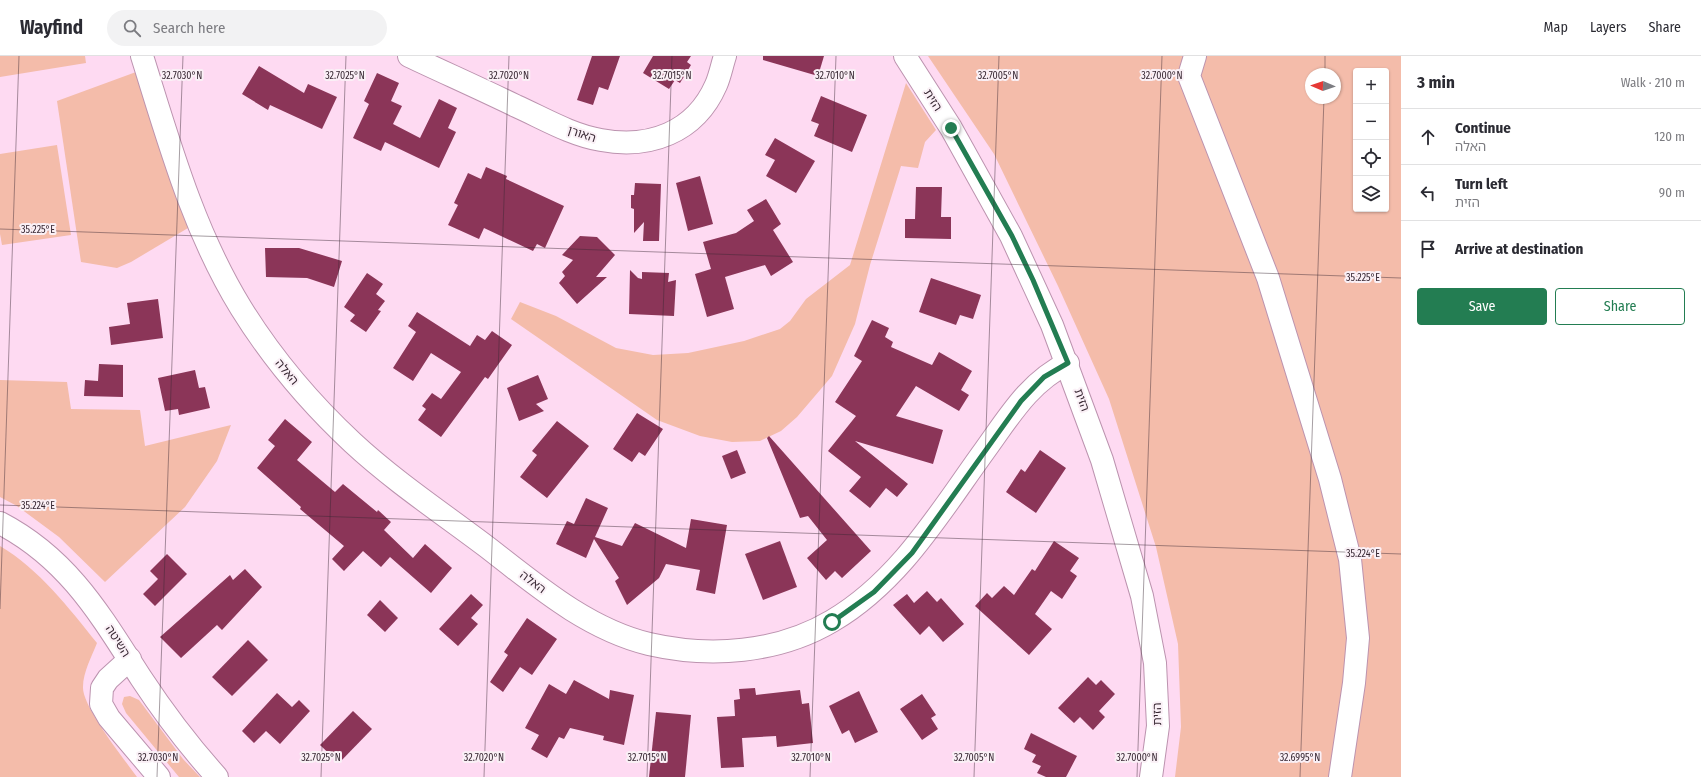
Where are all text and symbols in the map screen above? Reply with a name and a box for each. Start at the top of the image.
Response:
search box [107,10,387,46]
text: Wayfind [20,16,83,39]
icon: search [121,17,143,39]
text: Search here [153,19,225,37]
text: Map [1544,19,1568,36]
text: Layers [1590,19,1626,36]
text: Share [1648,19,1681,36]
north arrow [1305,68,1341,104]
map controls [1353,68,1389,212]
button: + [1353,68,1389,104]
text: 32.7030°N [162,70,202,82]
text: 32.7025°N [325,70,365,82]
text: 32.7020°N [489,70,529,82]
text: 32.7015°N [652,70,692,82]
text: 32.7010°N [815,70,855,82]
text: 32.7005°N [978,70,1018,82]
text: 32.7000°N [1141,70,1183,82]
text: 3 min [1417,72,1455,93]
text: Walk · 210 m [1621,75,1685,90]
street label: הזית [921,87,945,113]
button: − [1353,104,1389,140]
route end [942,119,960,137]
text: Continue [1455,119,1511,137]
street label: האורן [566,123,598,145]
icon: ahead [1417,126,1439,148]
text: 120 m [1654,129,1685,144]
text: האלה [1455,139,1486,154]
button: locate [1353,140,1389,176]
text: Turn left [1455,175,1508,193]
button: layers [1353,176,1389,212]
icon: left [1417,182,1439,204]
text: 90 m [1659,185,1685,200]
text: הזית [1455,195,1480,210]
text: 35.225°E [21,224,55,236]
icon: arrive [1417,238,1439,260]
text: Arrive at destination [1455,240,1583,258]
text: 35.225°E [1346,272,1380,284]
button: Save [1417,288,1547,325]
button: Share [1555,288,1685,325]
street label: האלה [272,356,302,388]
street label: הזית [1071,387,1093,413]
text: 35.224°E [21,500,55,512]
text: 35.224°E [1346,548,1380,560]
street label: האלה [517,568,549,596]
route start [823,613,841,631]
street label: השיטה [103,623,133,659]
street label: הזית [1150,702,1164,726]
text: 32.7030°N [138,752,178,764]
text: 32.7025°N [301,752,341,764]
text: 32.7020°N [464,752,504,764]
text: 32.7015°N [627,752,667,764]
text: 32.7010°N [791,752,831,764]
text: 32.7005°N [954,752,994,764]
text: 32.7000°N [1116,752,1158,764]
text: 32.6995°N [1280,752,1320,764]

